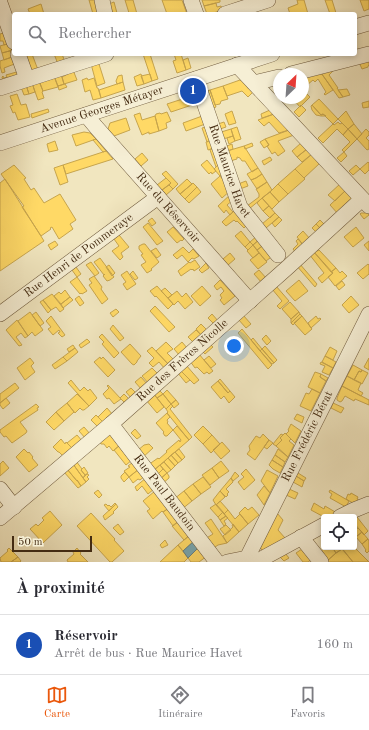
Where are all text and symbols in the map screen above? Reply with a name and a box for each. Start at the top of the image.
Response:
search box [12,12,357,56]
icon: search [26,23,48,45]
text: Rechercher [58,27,131,42]
north arrow [273,68,309,104]
pin: 1 [180,76,206,106]
street label: Avenue Georges Métayer [39,84,165,135]
street label: Rue Maurice Havet [206,123,252,220]
street label: Rue du Réservoir [134,171,202,246]
street label: Rue Henri de Pommeraye [22,211,136,300]
street label: Rue des Frères Nicolle [134,317,231,404]
your location [224,336,244,356]
street label: Rue Frédéric Bérat [280,389,335,484]
street label: Rue Paul Baudoin [131,452,197,534]
map controls [321,514,357,550]
button: locate [321,514,357,550]
scale bar [12,534,92,553]
text: 50 m [18,537,43,548]
text: À proximité [16,580,105,597]
text: Réservoir [54,629,118,644]
text: 1 [25,638,33,651]
text: 160 m [316,638,353,651]
text: Arrêt de bus · Rue Maurice Havet [54,647,243,660]
tab: Carte [44,684,70,722]
tab: Itinéraire [158,684,203,722]
tab: Favoris [290,684,325,722]

